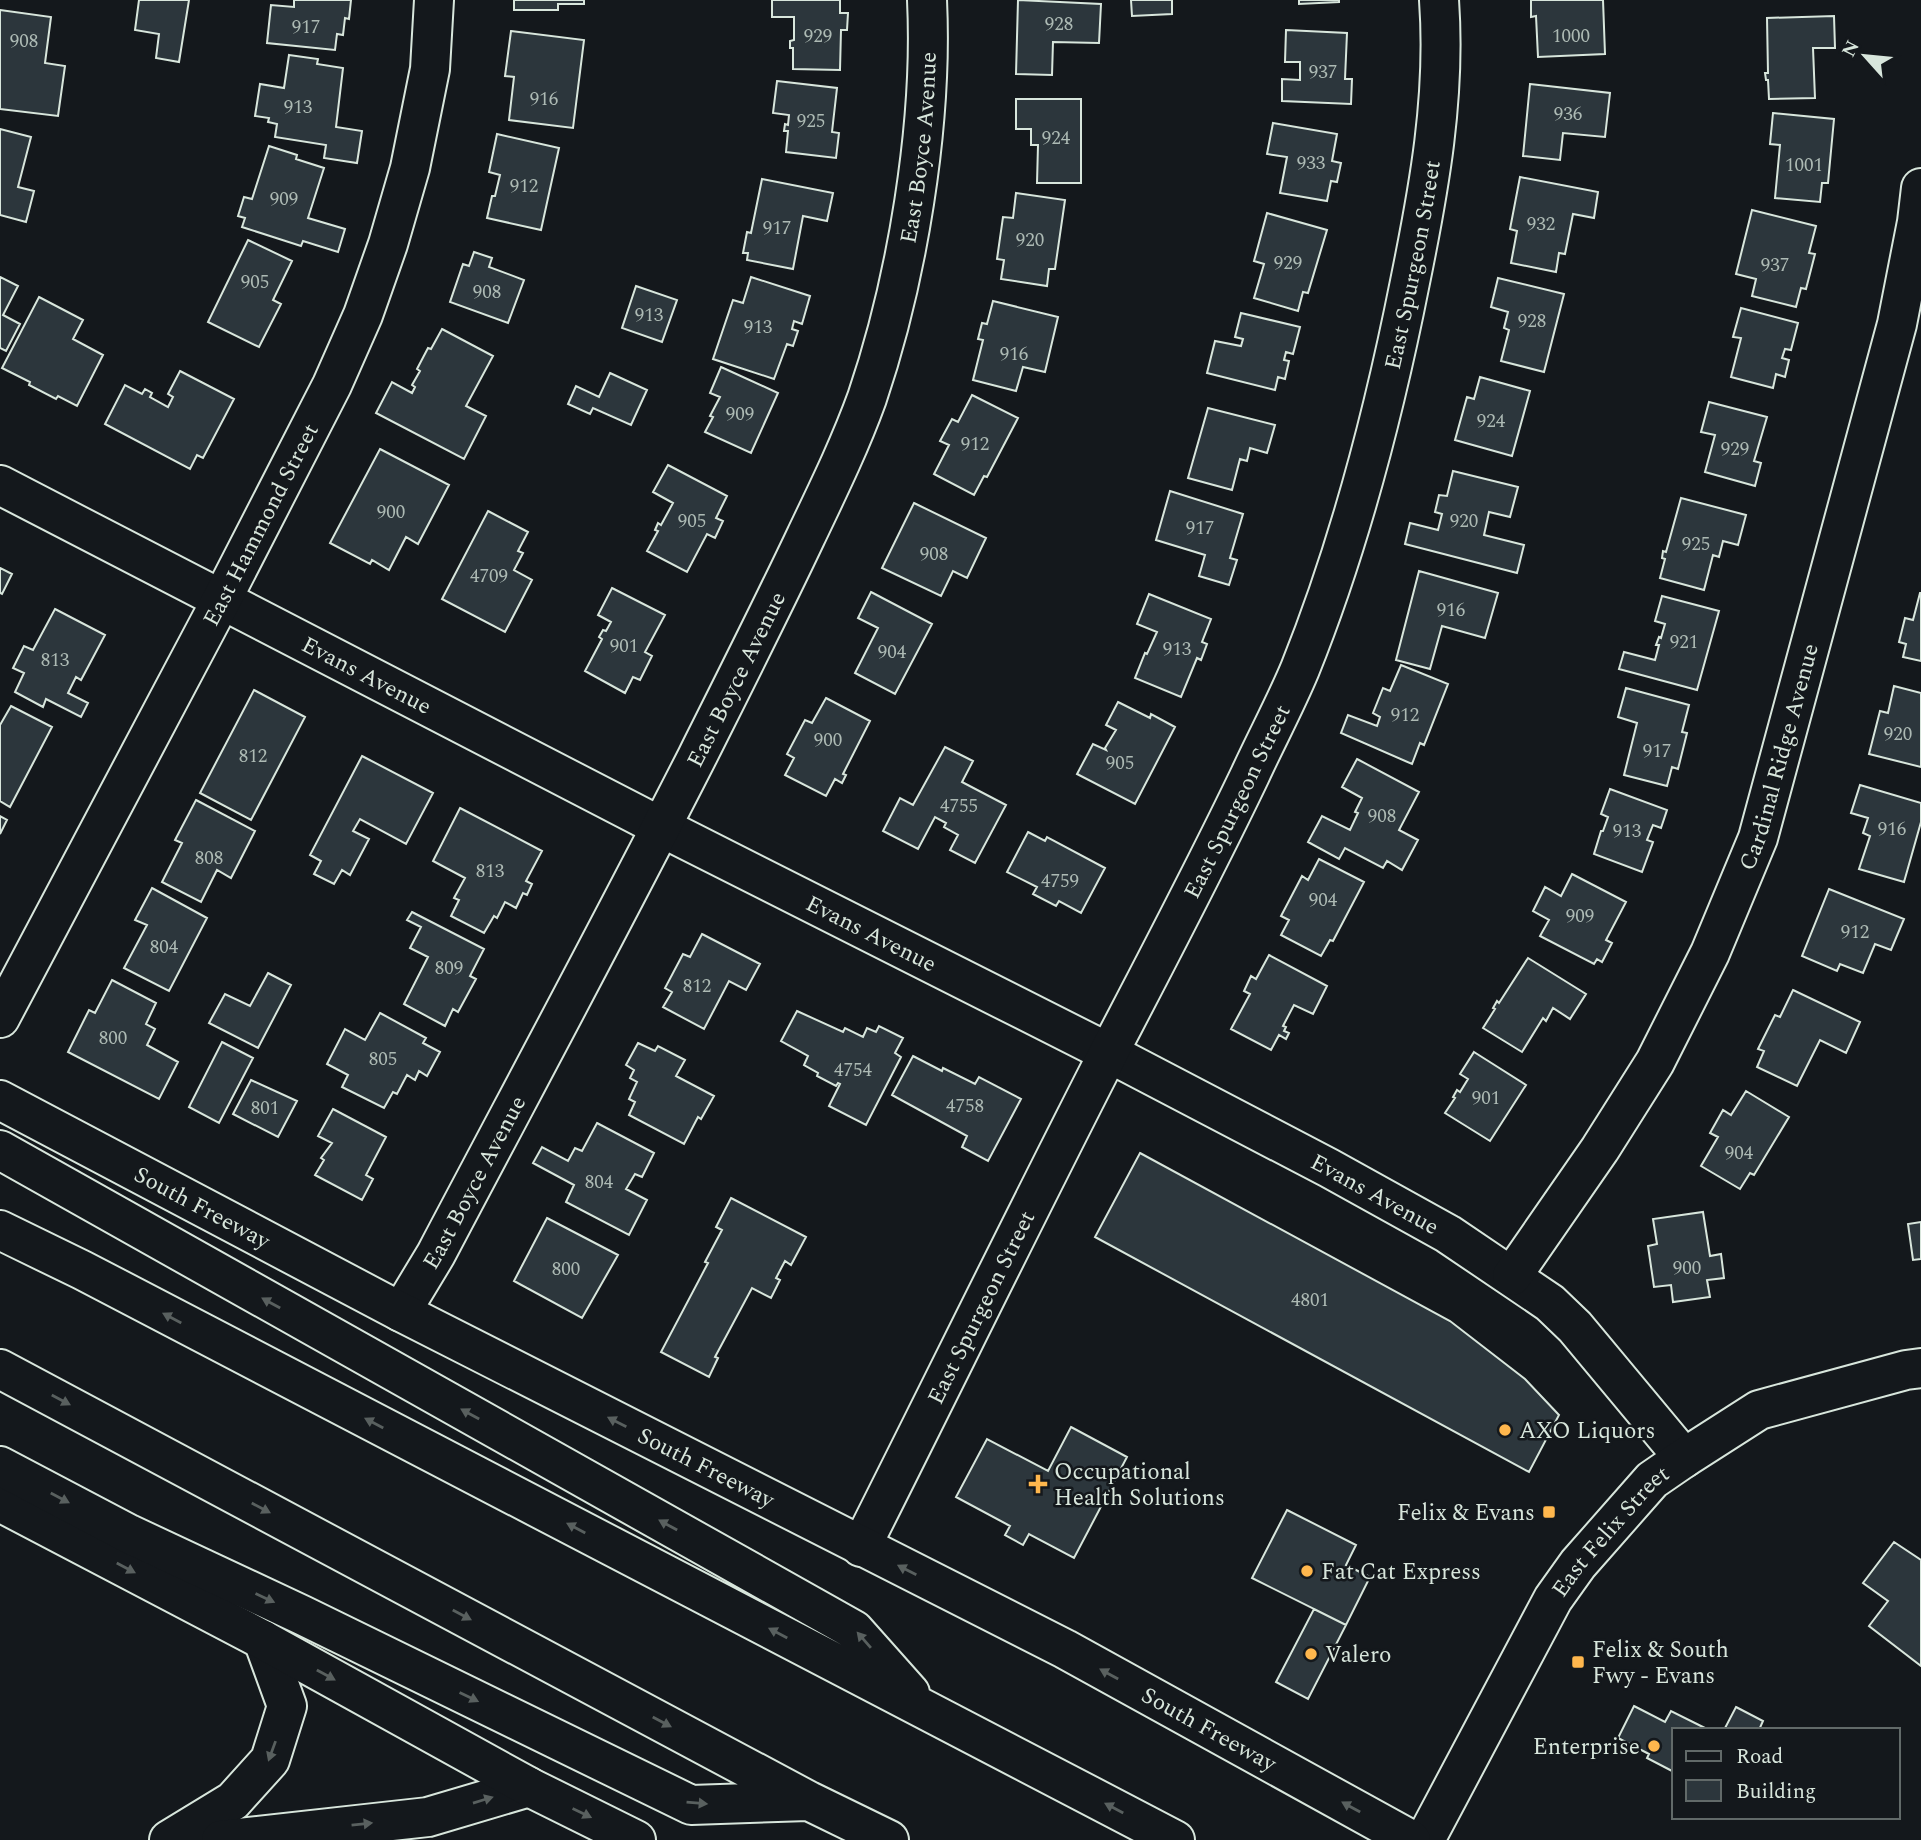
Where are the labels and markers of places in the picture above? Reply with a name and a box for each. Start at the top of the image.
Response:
place label: AXO Liquors [1519,1414,1655,1449]
marker: AXO Liquors [1497,1422,1513,1438]
place label: Occupational Health Solutions [1054,1455,1225,1516]
marker: Occupational Health Solutions [1028,1474,1048,1494]
place label: Felix & Evans [1397,1496,1535,1531]
marker: Felix & Evans [1541,1504,1557,1520]
place label: Fat Cat Express [1321,1555,1481,1590]
marker: Fat Cat Express [1299,1563,1315,1579]
place label: Felix & South Fwy - Evans [1592,1633,1729,1694]
place label: Valero [1325,1638,1391,1673]
marker: Valero [1303,1646,1319,1662]
marker: Felix & South Fwy - Evans [1570,1654,1586,1670]
place label: Enterprise [1533,1730,1640,1765]
marker: Enterprise [1646,1738,1662,1754]

